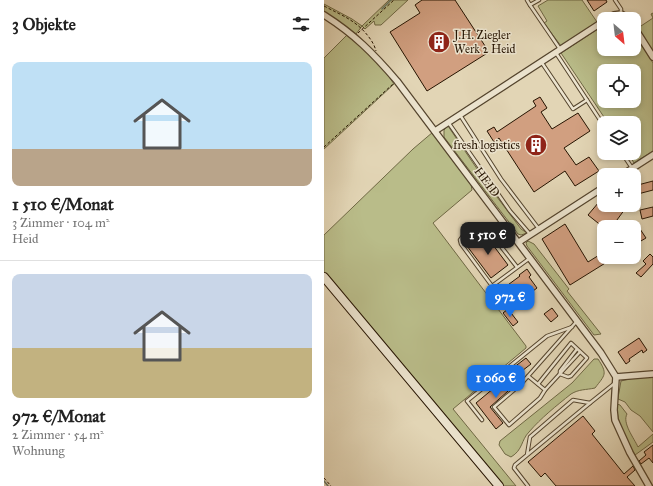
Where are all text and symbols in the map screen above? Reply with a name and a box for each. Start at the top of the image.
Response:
north arrow [597,12,641,56]
map controls [597,12,641,264]
icon: filters [290,13,312,35]
text: 3 Objekte [12,14,76,35]
place label: J.H. Ziegler Werk 2 Heid [452,28,516,56]
building icon: J.H. Ziegler Werk 2 Heid [426,29,452,55]
button: locate [597,64,641,108]
icon: home [126,88,198,160]
button: layers [597,116,641,160]
building icon: fresh logistics [523,132,549,158]
place label: fresh logistics [453,138,520,153]
street label: HEID [471,164,503,200]
button: + [597,168,641,212]
text: 1 510 €/Monat [12,194,114,215]
text: 3 Zimmer · 104 m² [12,215,110,231]
button: − [597,220,641,264]
pin: 1 510 € [451,222,525,256]
text: 1 510 € [469,227,507,243]
text: Heid [12,231,39,247]
pin: 972 € [482,284,538,318]
text: 972 € [494,289,526,305]
icon: home [126,300,198,372]
pin: 1 060 € [459,365,533,399]
text: 1 060 € [476,370,516,386]
text: 972 €/Monat [12,406,106,427]
text: 2 Zimmer · 54 m² [12,427,104,443]
text: Wohnung [12,443,65,459]

